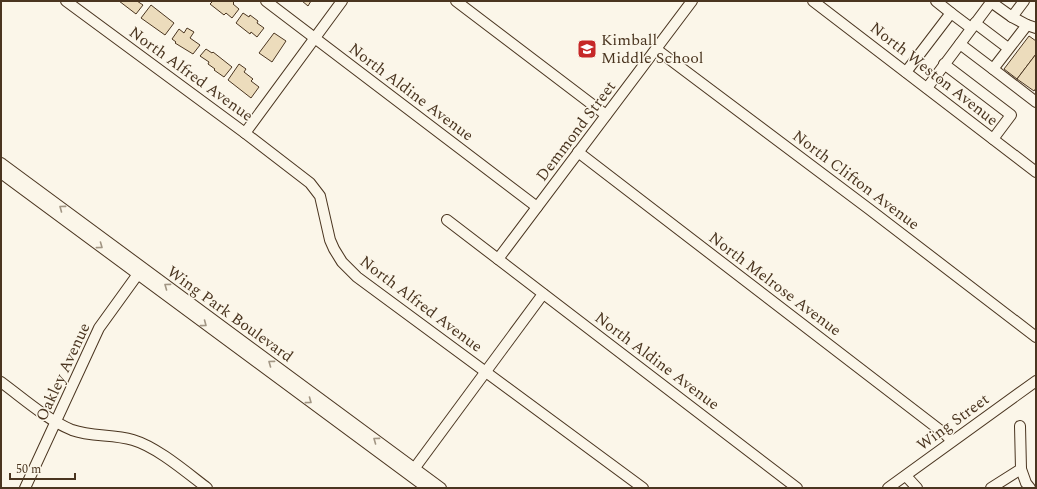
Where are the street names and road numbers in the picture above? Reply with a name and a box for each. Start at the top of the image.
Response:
street label: North Weston Avenue [865,16,1003,132]
street label: North Alfred Avenue [124,21,258,127]
street label: North Aldine Avenue [343,37,479,147]
street label: Demmond Street [530,75,622,186]
street label: North Clifton Avenue [787,124,925,236]
street label: North Melrose Avenue [703,226,847,342]
street label: North Alfred Avenue [354,250,488,358]
street label: Wing Park Boulevard [162,260,298,368]
street label: North Aldine Avenue [589,306,725,416]
street label: Oakley Avenue [30,319,96,425]
street label: Wing Street [912,387,995,457]

